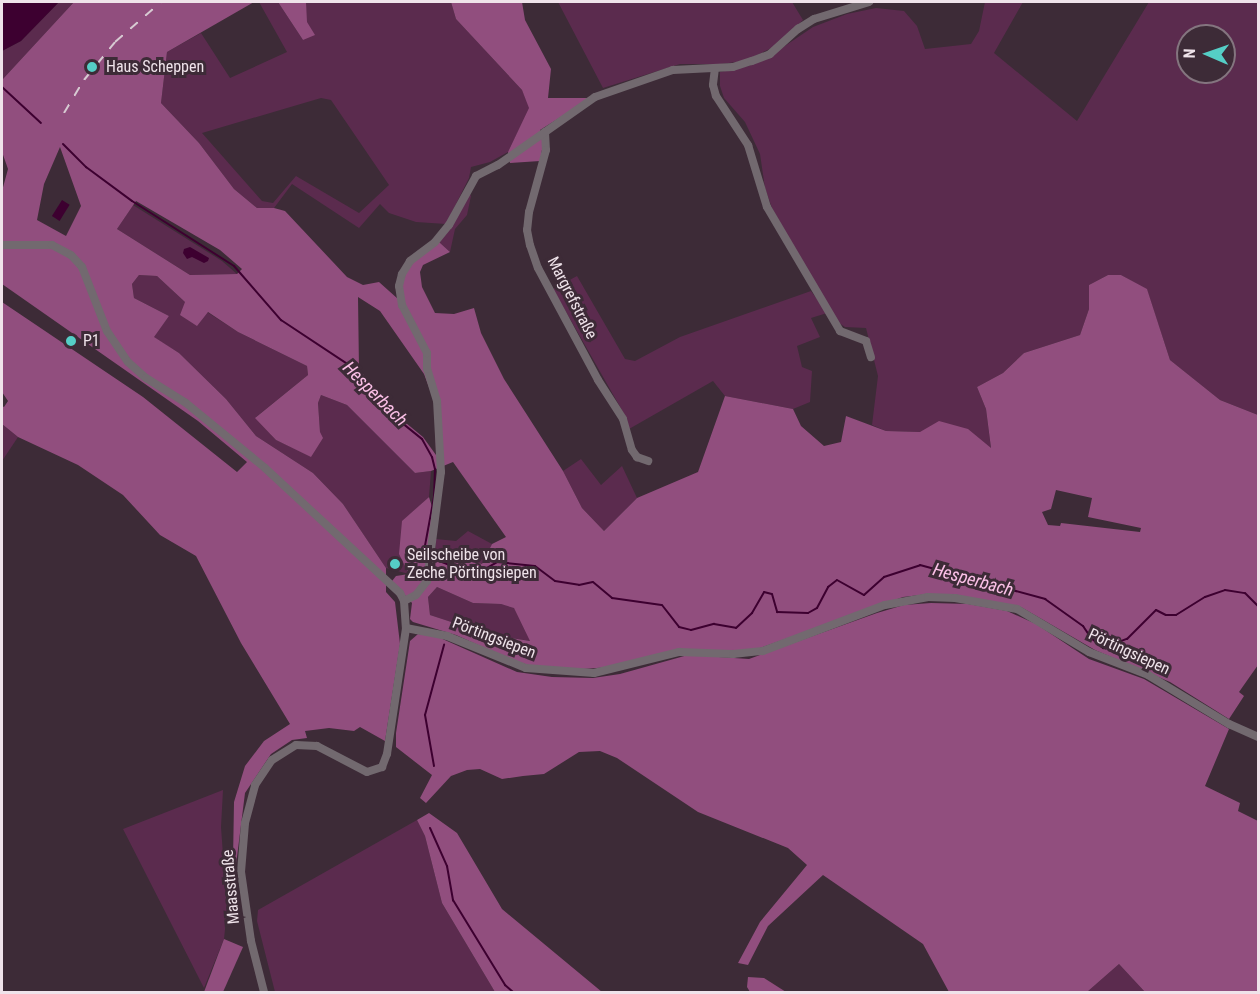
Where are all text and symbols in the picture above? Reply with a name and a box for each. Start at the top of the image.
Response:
north arrow [1176,24,1236,84]
text: N [1180,48,1199,59]
place label: Haus Scheppen [106,57,204,77]
marker: Haus Scheppen [83,58,101,76]
street label: Margrefstraße [543,254,601,342]
place label: P1 [83,331,100,351]
marker: P1 [64,334,78,348]
water label: Hesperbach [338,357,412,431]
place label: Seilscheibe von Zeche Pörtingsiepen [407,545,537,583]
marker: Seilscheibe von Zeche Pörtingsiepen [388,557,402,571]
water label: Hesperbach [930,559,1016,601]
street label: Pörtingsiepen [450,613,538,663]
street label: Pörtingsiepen [1085,625,1173,679]
street label: Maasstraße [218,849,244,925]

